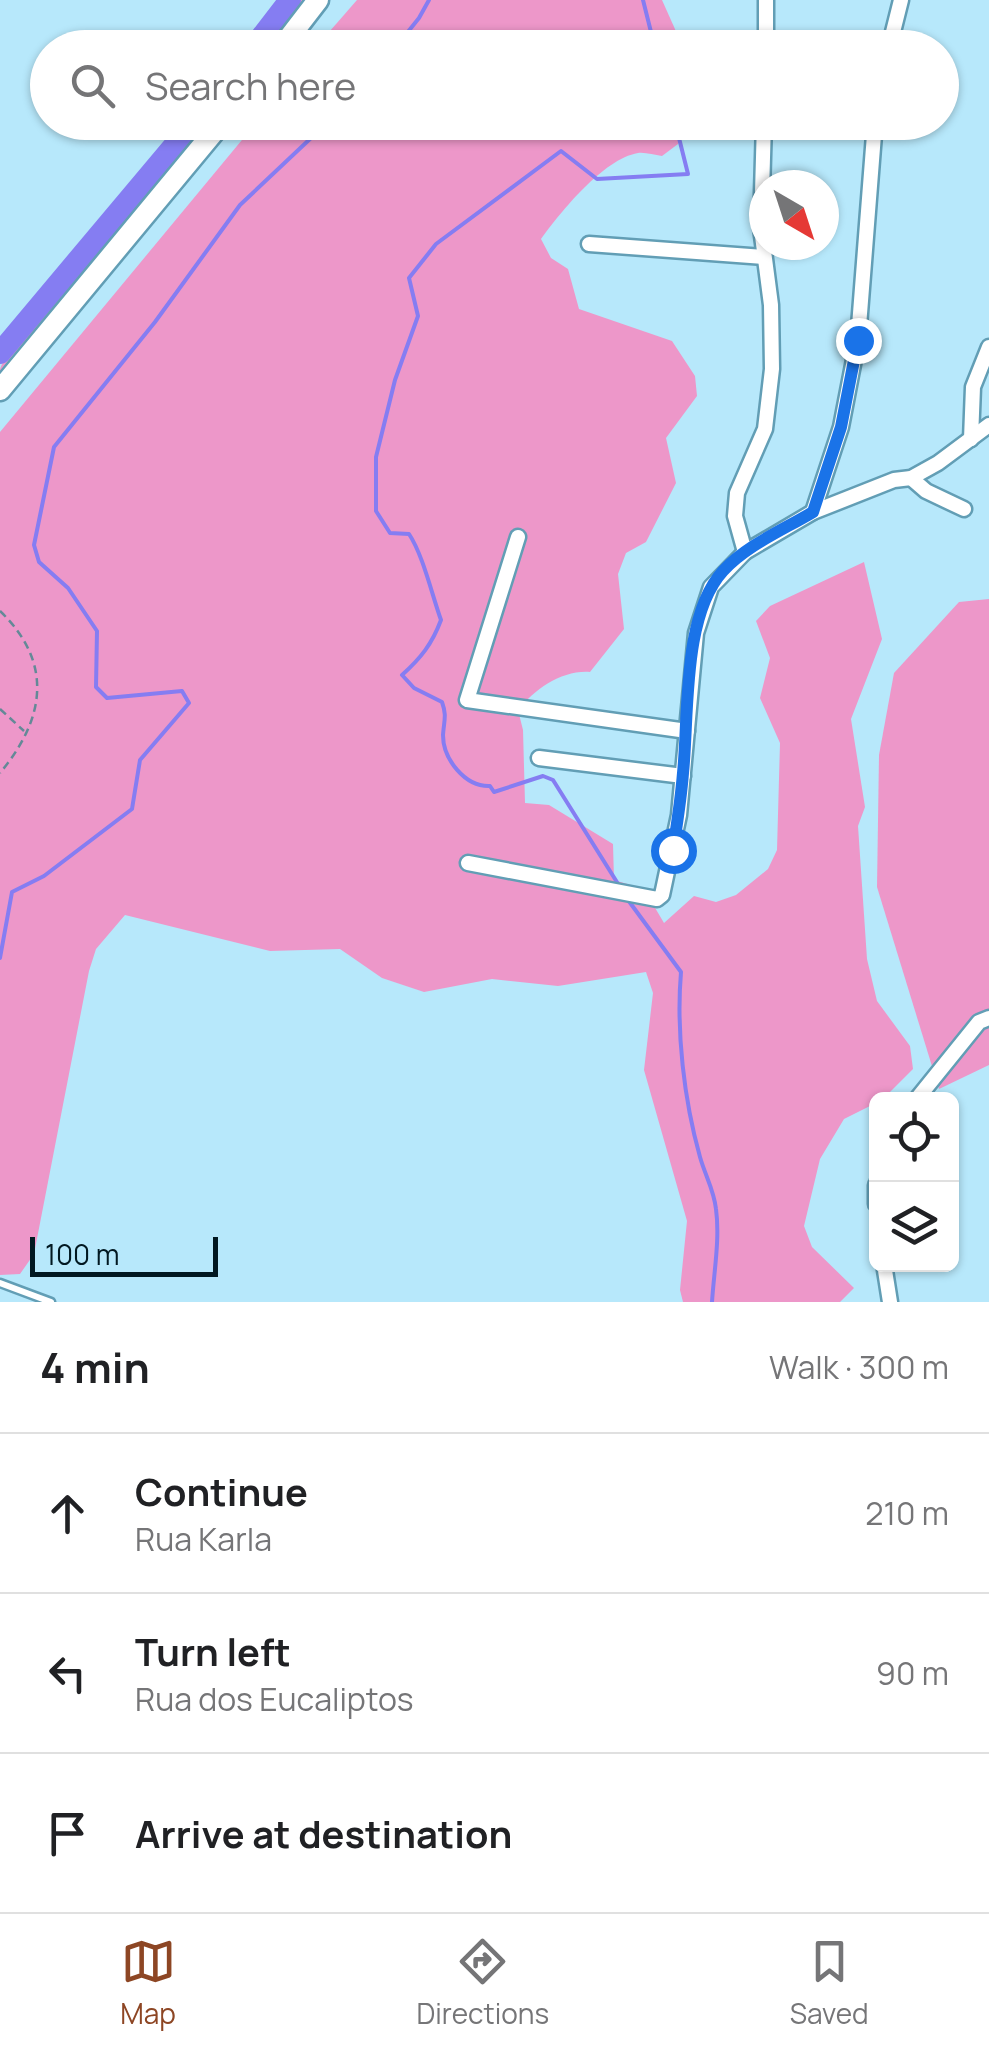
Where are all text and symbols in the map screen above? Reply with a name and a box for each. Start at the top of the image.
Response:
search box [30,30,959,140]
icon: search [65,58,120,113]
text: Search here [145,59,356,111]
north arrow [749,170,839,260]
route end [836,318,882,364]
route start [651,828,697,874]
map controls [869,1092,959,1272]
button: locate [869,1092,959,1182]
button: layers [869,1182,959,1272]
scale bar [30,1232,218,1276]
text: 100 m [45,1235,119,1273]
text: 4 min [40,1338,150,1396]
text: Walk · 300 m [769,1345,949,1389]
text: Continue [135,1465,308,1517]
icon: ahead [40,1486,95,1541]
text: 210 m [865,1491,949,1535]
text: Rua Karla [135,1517,272,1561]
text: Turn left [135,1625,291,1677]
icon: left [40,1646,95,1701]
text: 90 m [876,1651,949,1695]
text: Rua dos Eucaliptos [135,1677,414,1721]
icon: arrive [40,1806,95,1861]
text: Arrive at destination [135,1807,512,1859]
tab: Map [120,1934,176,2032]
tab: Directions [417,1934,549,2032]
tab: Saved [790,1934,869,2032]

